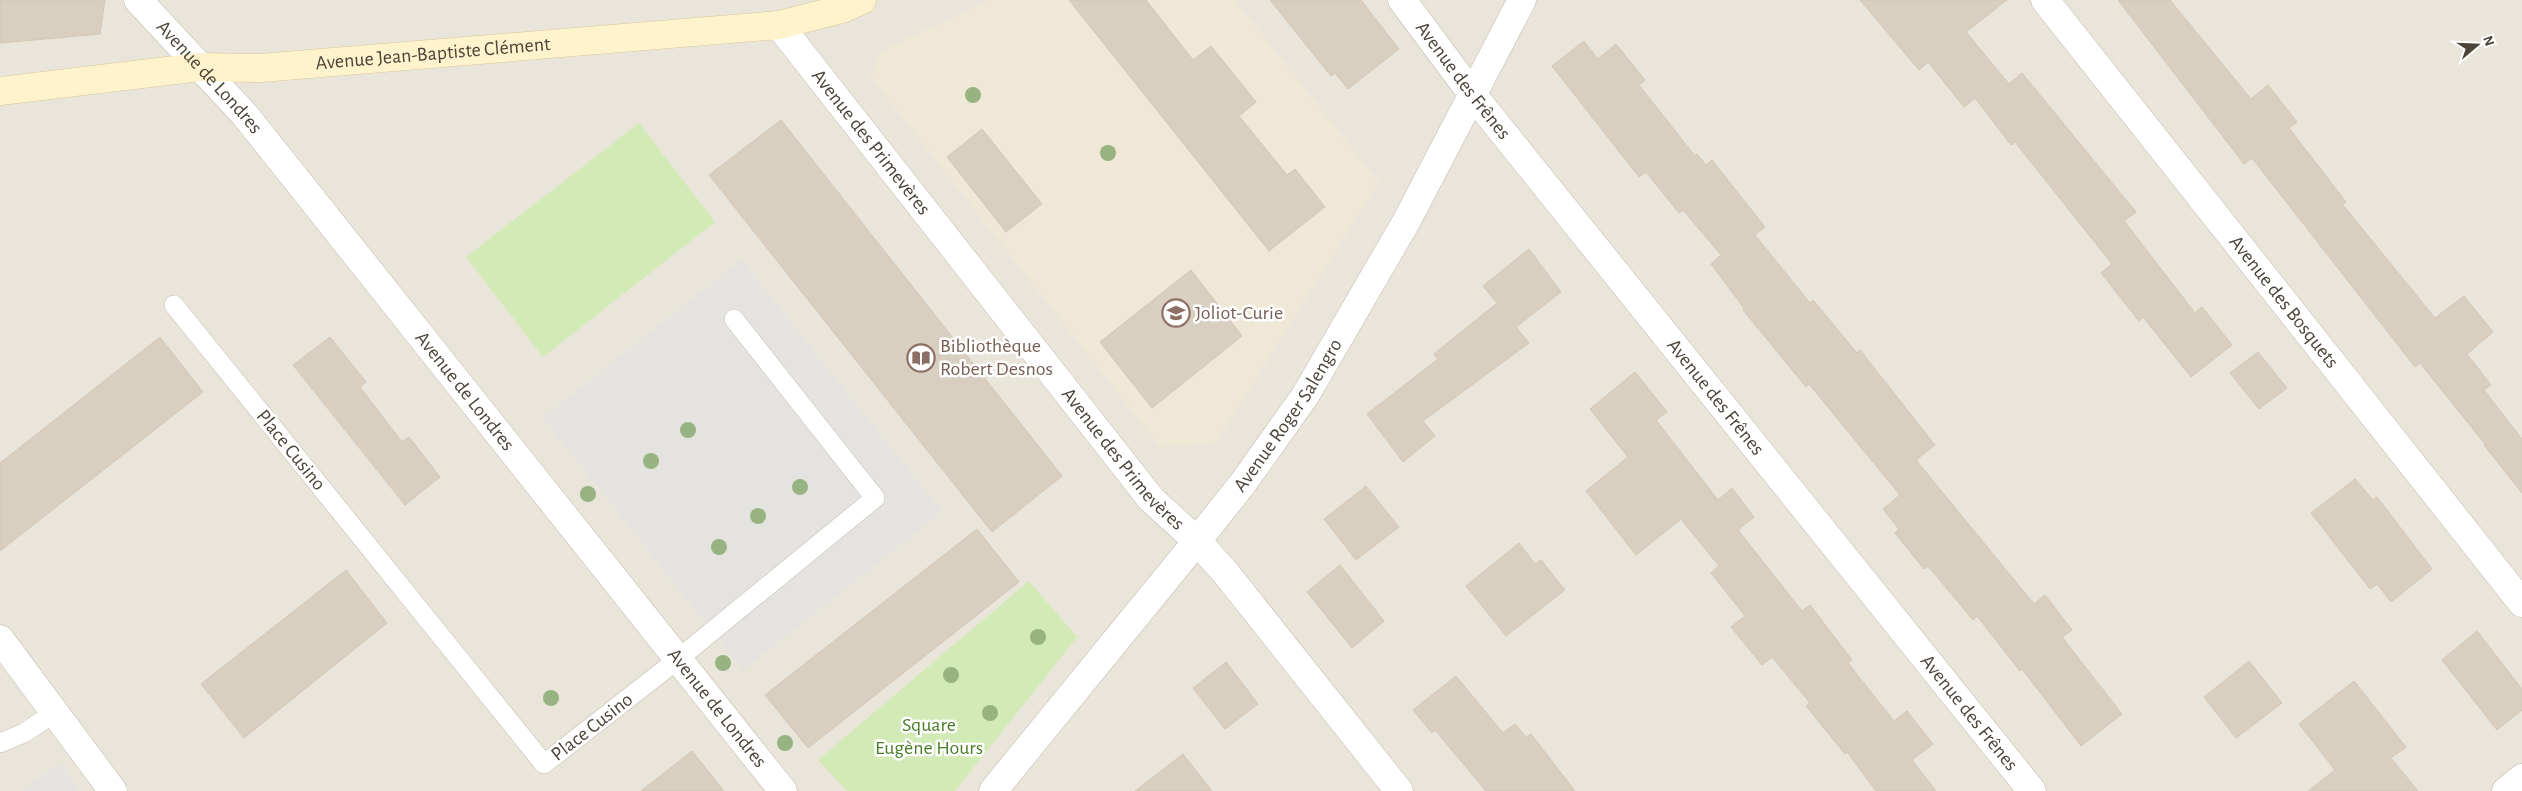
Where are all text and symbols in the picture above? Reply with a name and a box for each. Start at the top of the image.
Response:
street label: Avenue de Londres [152,17,266,138]
street label: Avenue des Frênes [1412,18,1514,143]
north arrow [2452,20,2502,70]
street label: Avenue Jean-Baptiste Clément [315,34,552,73]
text: N [2480,34,2497,48]
street label: Avenue des Primevères [808,66,934,219]
street label: Avenue des Bosquets [2225,232,2342,372]
school or university icon: Joliot-Curie [1161,298,1191,328]
place label: Joliot-Curie [1195,303,1283,323]
street label: Avenue de Londres [411,328,518,455]
street label: Avenue Roger Salengro [1230,335,1346,496]
street label: Avenue des Frênes [1663,335,1768,459]
place label: Bibliothèque Robert Desnos [940,336,1053,379]
library icon: Bibliothèque Robert Desnos [906,343,936,373]
street label: Avenue des Primevères [1058,384,1188,534]
street label: Place Cusino [253,406,329,494]
street label: Avenue de Londres [664,645,770,771]
street label: Avenue des Frênes [1917,651,2022,775]
street label: Place Cusino [547,689,637,765]
park label: Square Eugène Hours [875,715,983,758]

